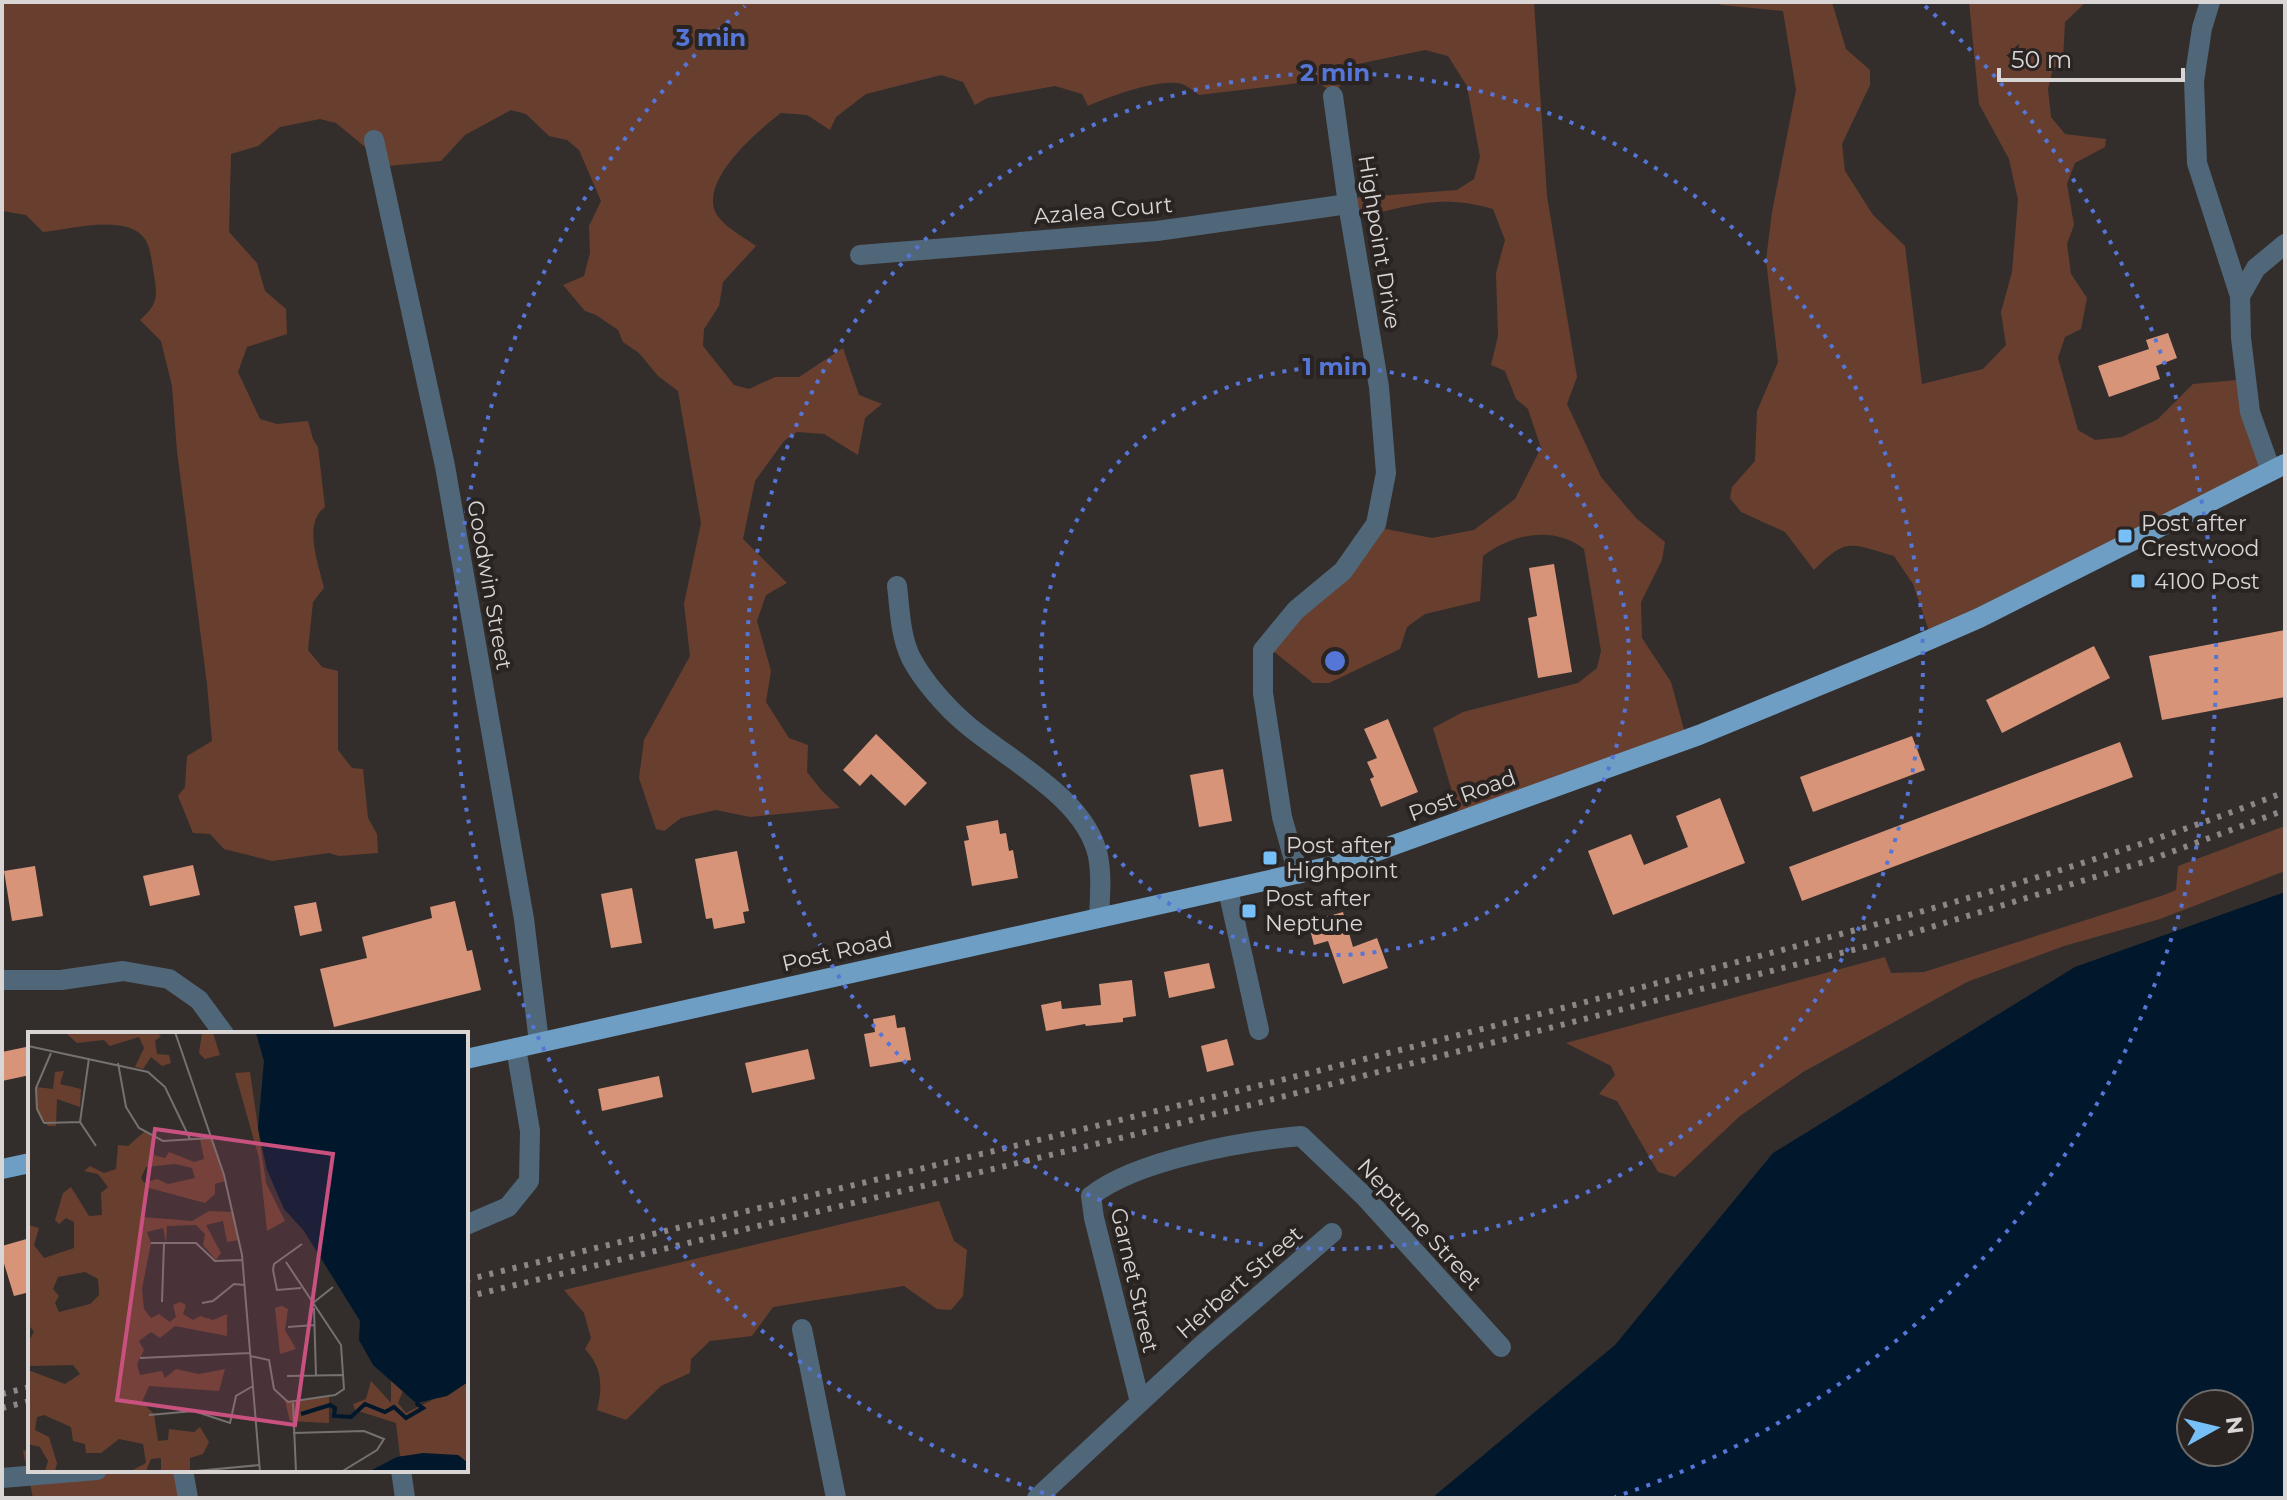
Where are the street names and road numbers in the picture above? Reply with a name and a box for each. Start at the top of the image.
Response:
street label: Highpoint Drive [1352,153,1407,331]
street label: Azalea Court [1032,191,1174,230]
street label: Goodwin Street [461,498,518,672]
street label: Post Road [1405,764,1520,827]
street label: Post Road [779,926,895,977]
street label: Neptune Street [1352,1153,1488,1296]
street label: Garnet Street [1105,1205,1164,1355]
street label: Herbert Street [1171,1220,1308,1345]

